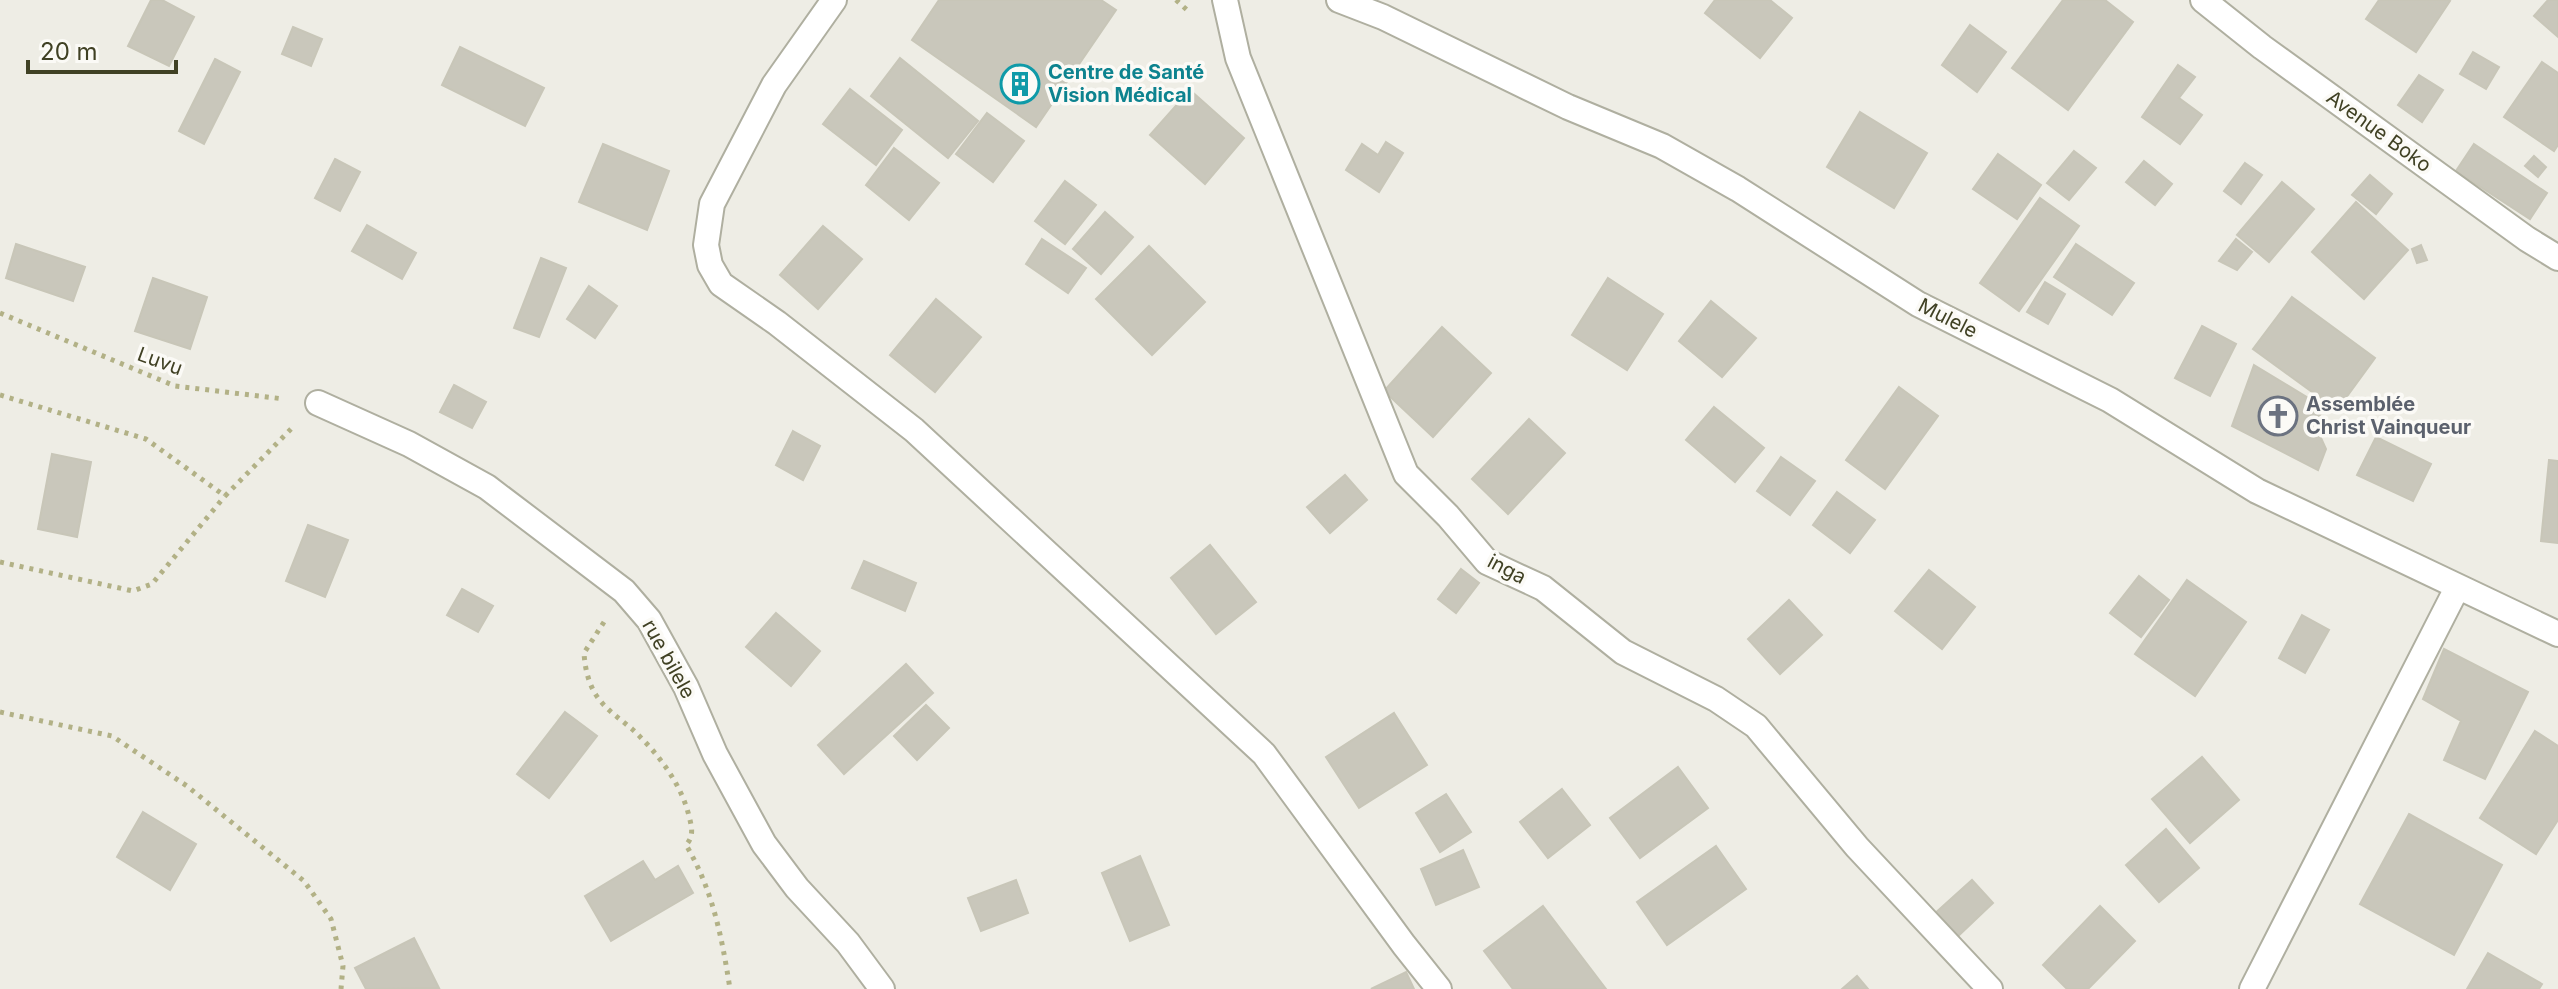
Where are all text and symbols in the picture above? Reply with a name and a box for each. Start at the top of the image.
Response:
scale bar [28,24,176,74]
text: 20 m [40,37,98,66]
place label: Centre de Santé Vision Médical [1048,60,1204,107]
building icon: Centre de Santé Vision Médical [999,63,1041,105]
street label: Avenue Boko [2322,85,2436,177]
street label: Mulele [1915,293,1981,343]
street label: Luvu [134,342,186,380]
place label: Assemblée Christ Vainqueur [2306,392,2471,439]
church icon: Assemblée Christ Vainqueur [2257,395,2299,437]
street label: inga [1484,549,1530,589]
street label: rue bilele [637,615,701,703]

